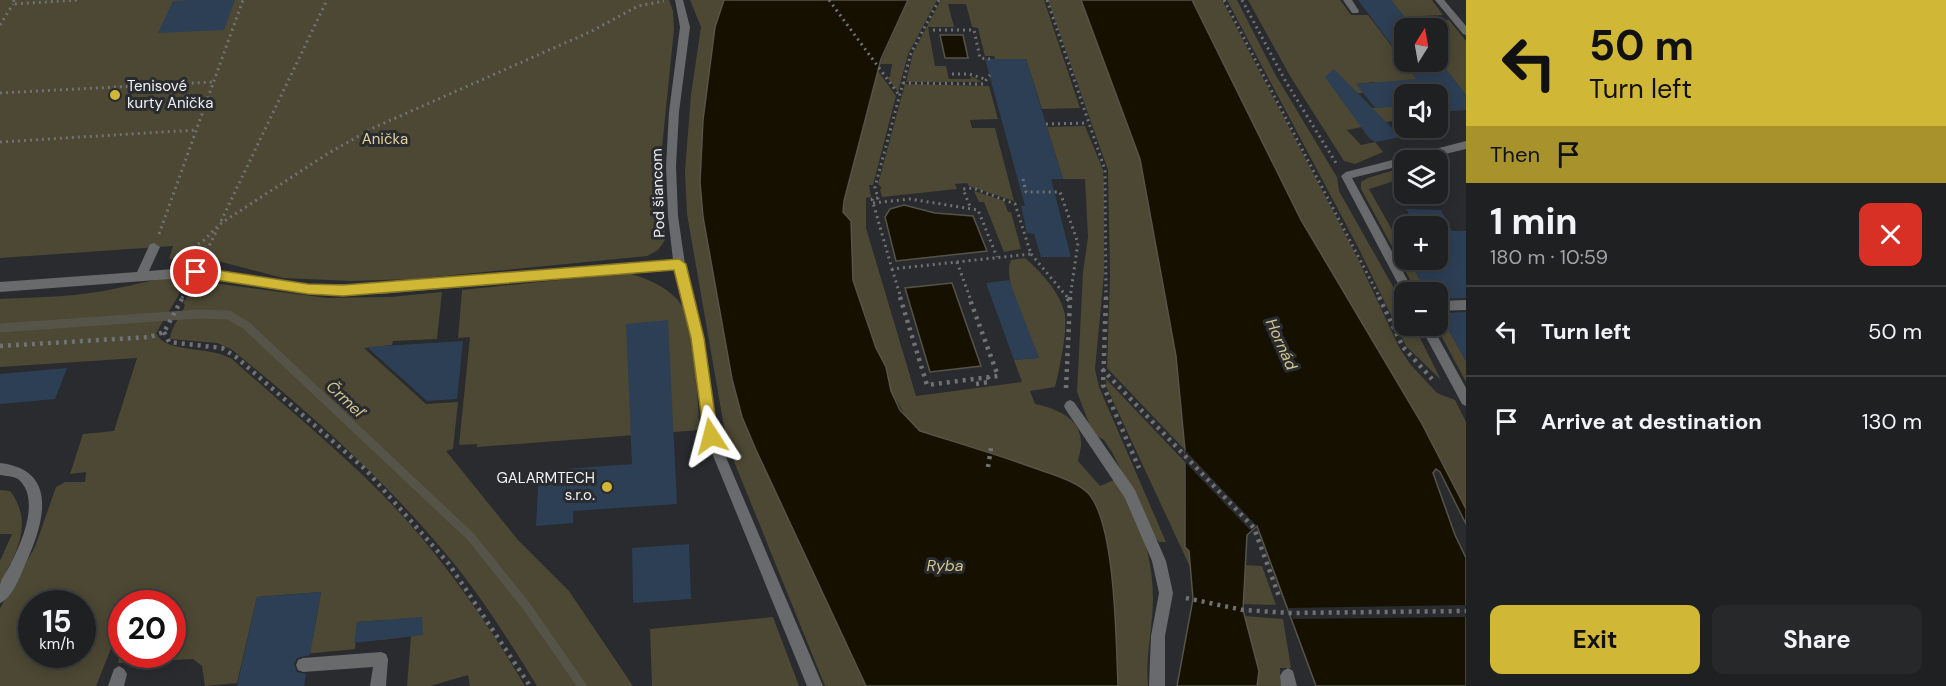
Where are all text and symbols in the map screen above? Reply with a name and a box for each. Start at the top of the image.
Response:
north arrow [1394,18,1448,72]
map controls [1394,18,1448,336]
text: 50 m [1589,18,1694,73]
icon: left [1490,24,1568,102]
text: Turn left [1589,71,1692,106]
place label: Tenisové kurty Anička [127,76,213,113]
button: sound [1394,84,1448,138]
marker: Tenisové kurty Anička [108,88,122,102]
park label: Anička [362,129,408,149]
icon: arrive [1552,138,1585,171]
text: Then [1490,140,1540,169]
street label: Pod šiancom [646,148,670,238]
button: layers [1394,150,1448,204]
text: 1 min [1490,198,1578,245]
button: close [1859,203,1922,266]
button: + [1394,216,1448,270]
text: 180 m · 10:59 [1490,244,1608,270]
pin [170,246,221,297]
icon: arrive [179,255,212,288]
button: − [1394,282,1448,336]
water label: Hornád [1261,315,1303,374]
icon: left [1490,315,1523,348]
text: Turn left [1541,317,1631,346]
text: 50 m [1868,317,1922,346]
water label: Črmeľ [322,376,370,423]
position arrow [679,404,743,468]
icon: arrive [1490,405,1523,438]
text: Arrive at destination [1541,407,1762,436]
text: 130 m [1862,407,1922,436]
place label: GALARMTECH s.r.o. [496,468,595,505]
marker: GALARMTECH s.r.o. [600,480,614,494]
water label: Ryba [926,555,964,576]
speed limit sign: 20 [108,590,186,668]
text: 15 [42,602,72,641]
button: Exit [1490,605,1700,674]
button: Share [1712,605,1922,674]
text: km/h [39,634,75,654]

